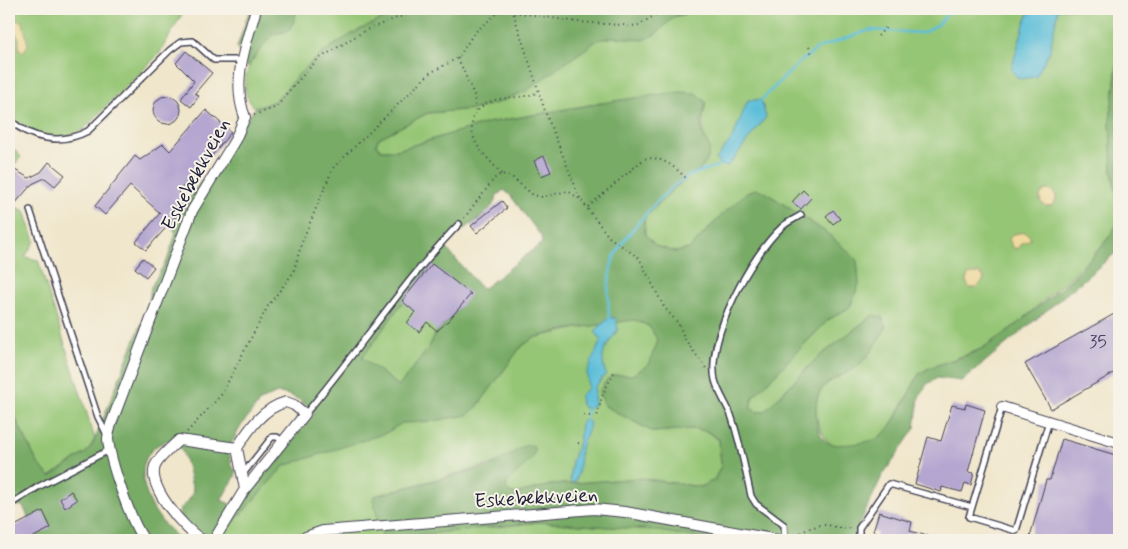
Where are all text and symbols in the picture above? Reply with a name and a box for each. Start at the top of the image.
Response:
street label: Eskebekkveien [155,114,237,236]
house number: 35 [1089,330,1107,354]
street label: Eskebekkveien [474,482,599,515]

